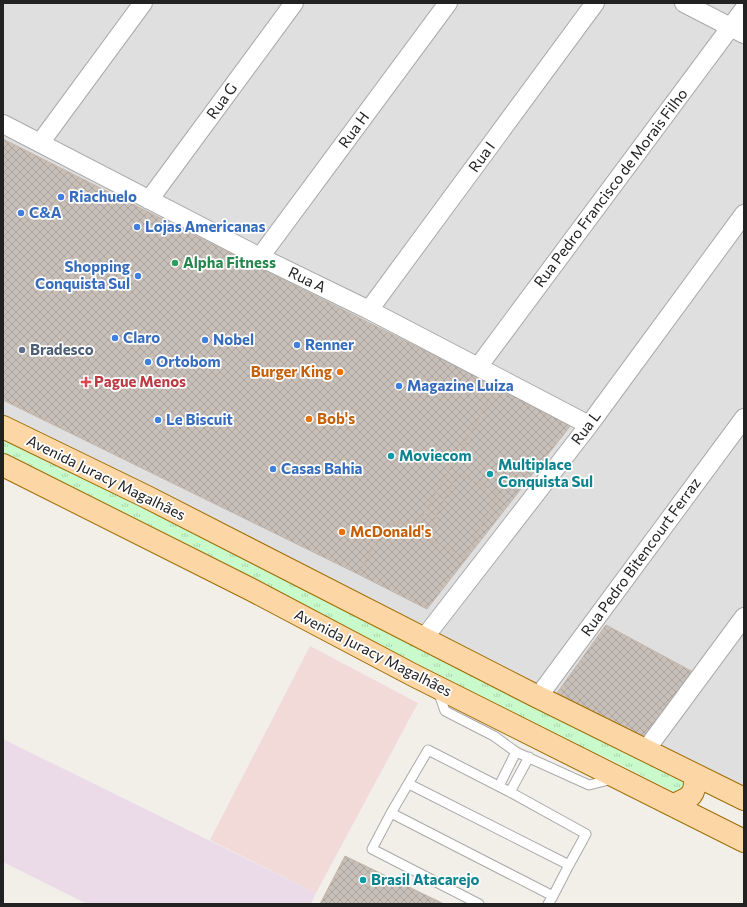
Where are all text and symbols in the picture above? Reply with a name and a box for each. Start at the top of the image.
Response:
street label: Rua G [202,79,240,122]
street label: Rua Pedro Francisco de Morais Filho [530,84,691,290]
street label: Rua H [334,108,372,151]
street label: Rua I [464,138,498,175]
place label: Riachuelo [69,187,137,205]
marker: Riachuelo [56,192,66,202]
place label: C&A [29,203,62,221]
marker: C&A [16,208,26,218]
place label: Lojas Americanas [145,217,265,235]
marker: Lojas Americanas [132,222,142,232]
place label: Alpha Fitness [183,253,276,271]
place label: Shopping Conquista Sul [35,257,130,292]
marker: Alpha Fitness [170,258,180,268]
street label: Rua A [286,262,329,296]
marker: Shopping Conquista Sul [133,271,143,281]
place label: Claro [123,328,160,346]
place label: Nobel [213,330,254,348]
marker: Claro [110,333,120,343]
marker: Nobel [200,335,210,345]
place label: Renner [305,335,354,353]
place label: Bradesco [30,340,94,358]
marker: Renner [292,340,302,350]
marker: Bradesco [17,345,27,355]
place label: Ortobom [156,352,221,370]
marker: Ortobom [143,357,153,367]
place label: Burger King [251,362,332,380]
marker: Burger King [335,367,345,377]
place label: Pague Menos [94,372,186,390]
place label: Magazine Luiza [407,376,514,394]
marker: Pague Menos [81,377,91,387]
marker: Magazine Luiza [394,381,404,391]
street label: Rua L [567,407,604,448]
place label: Bob's [317,409,355,427]
place label: Le Biscuit [166,410,233,428]
marker: Bob's [304,414,314,424]
marker: Le Biscuit [153,415,163,425]
street label: Avenida Juracy Magalhães [24,431,189,523]
place label: Moviecom [399,446,472,464]
marker: Moviecom [386,451,396,461]
place label: Multiplace Conquista Sul [498,455,593,490]
place label: Casas Bahia [281,459,363,477]
marker: Casas Bahia [268,464,278,474]
marker: Multiplace Conquista Sul [485,469,495,479]
street label: Rua Pedro Bitencourt Ferraz [577,474,704,639]
place label: McDonald's [350,522,431,540]
marker: McDonald's [337,527,347,537]
street label: Avenida Juracy Magalhães [292,605,455,700]
place label: Brasil Atacarejo [371,870,480,888]
marker: Brasil Atacarejo [358,875,368,885]

